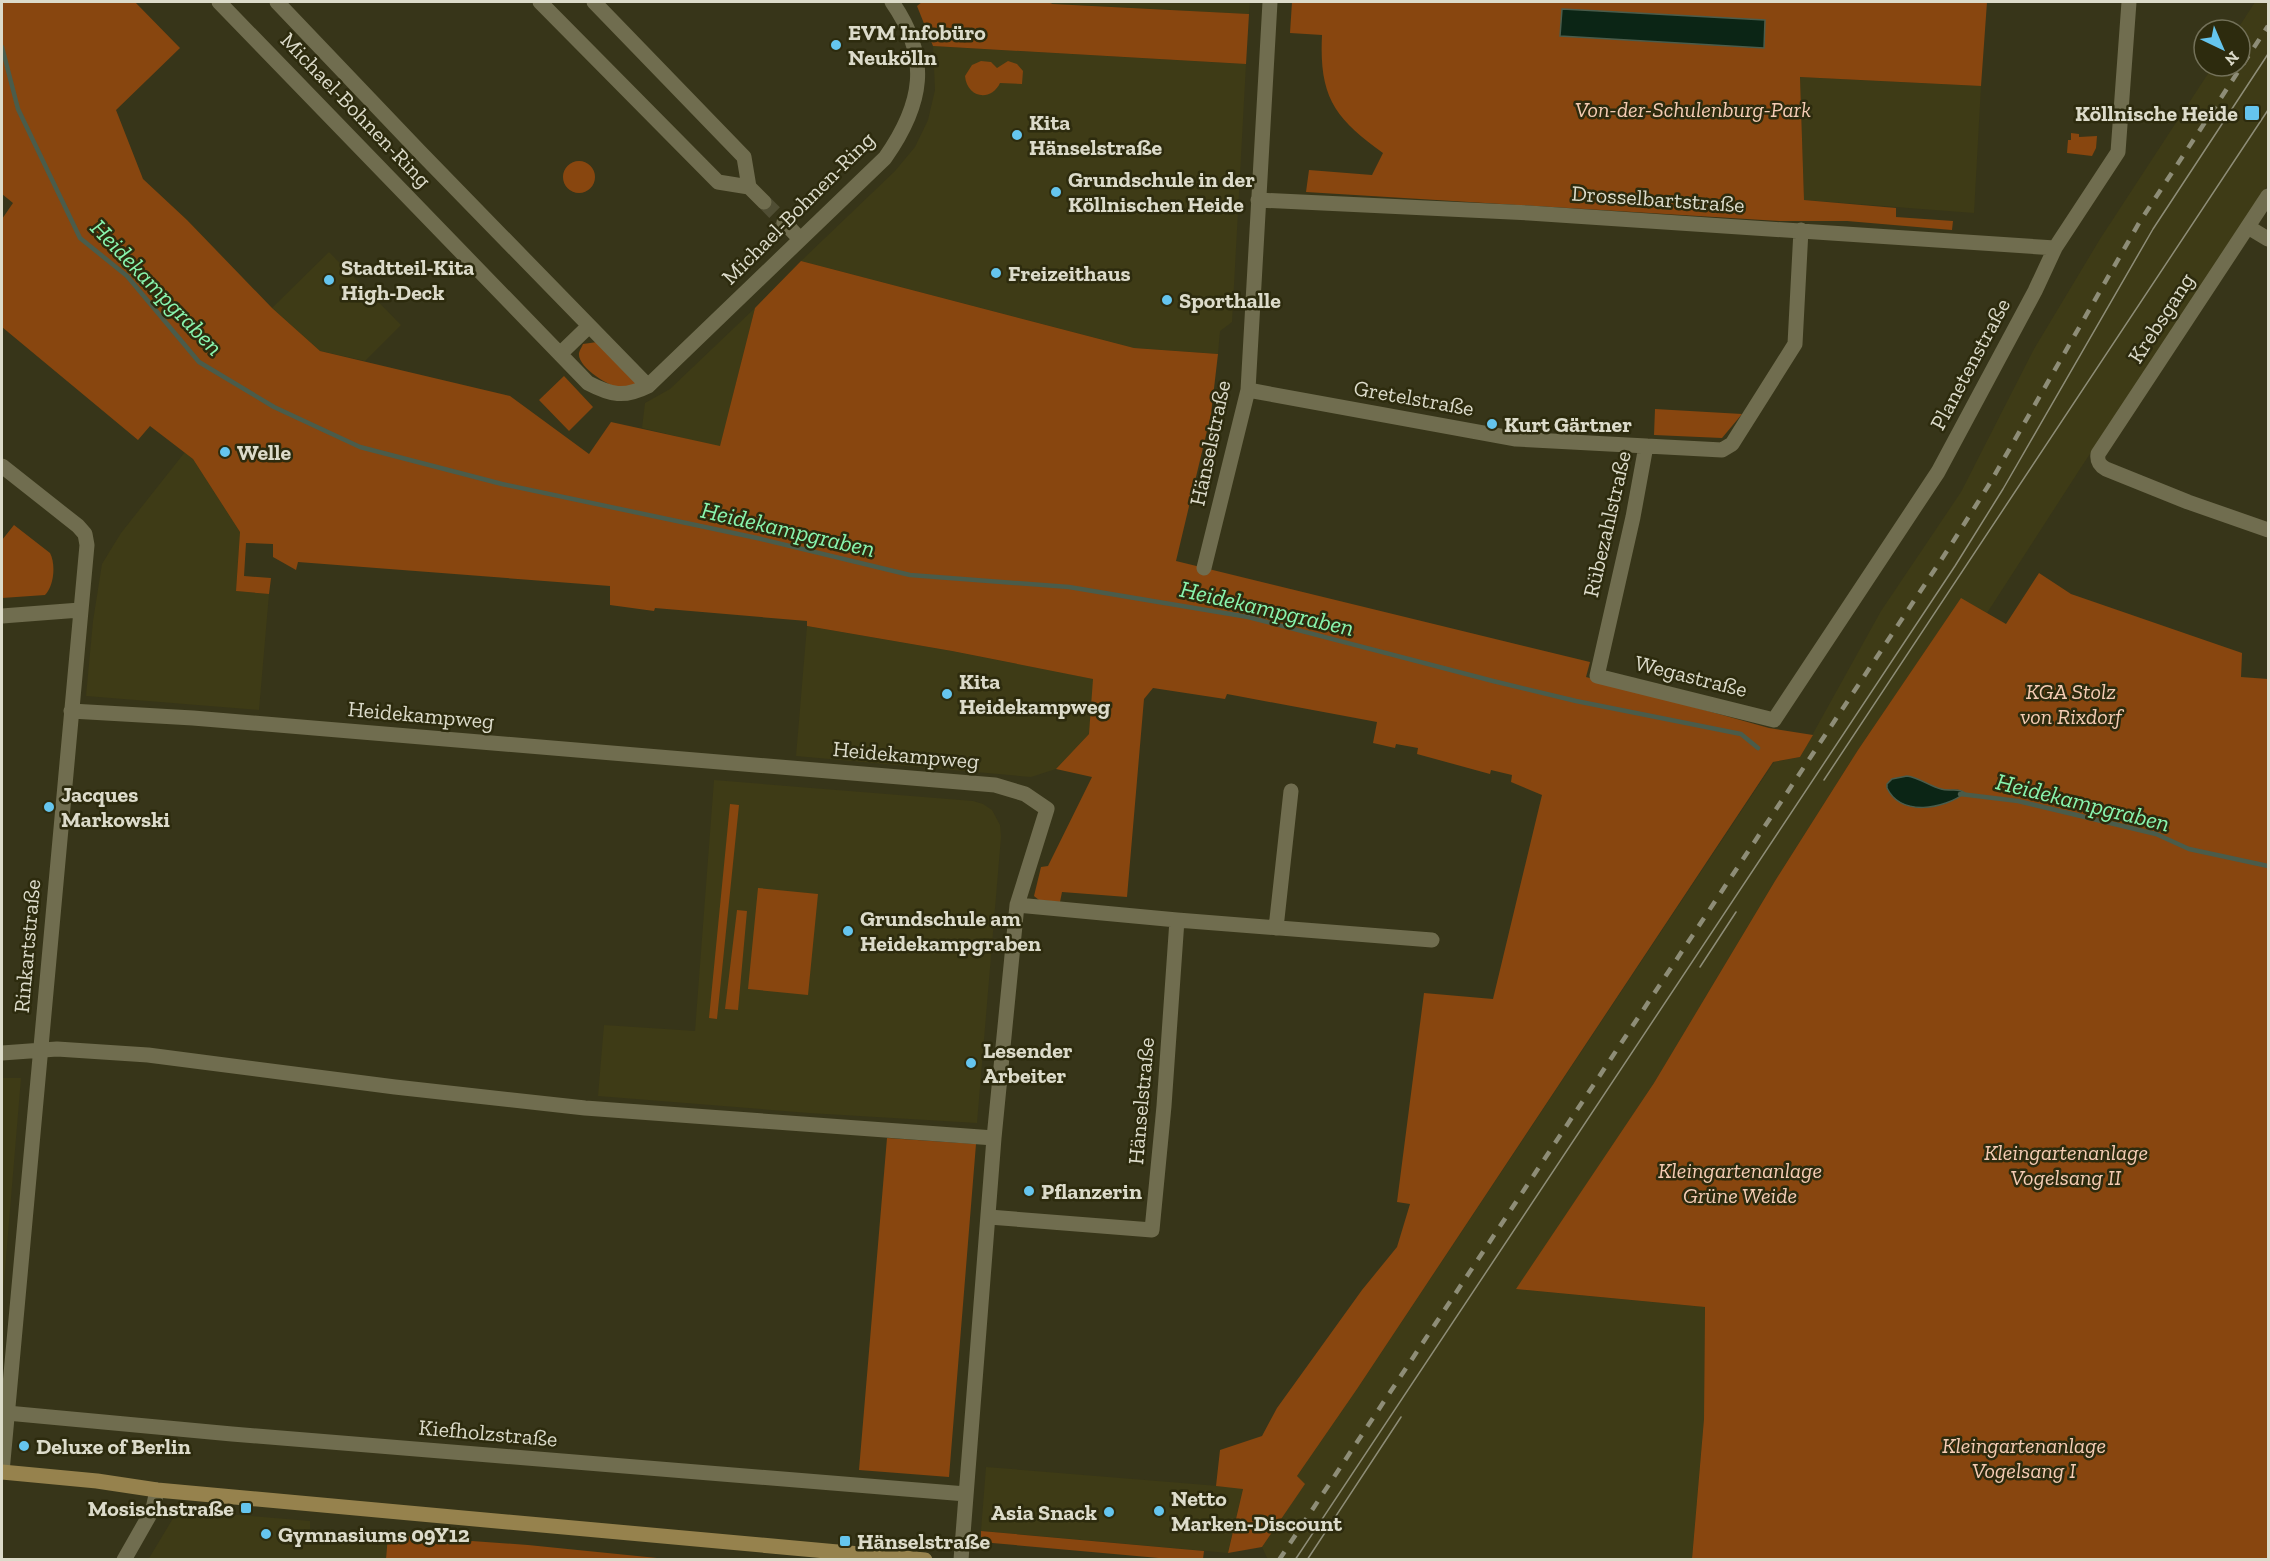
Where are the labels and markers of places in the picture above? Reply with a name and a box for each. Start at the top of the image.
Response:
place label: EVM Infobüro Neukölln [848,19,986,71]
marker: EVM Infobüro Neukölln [829,38,843,52]
place label: Köllnische Heide [2075,100,2238,127]
marker: Köllnische Heide [2243,104,2261,122]
place label: Kita Hänselstraße [1029,109,1162,161]
marker: Kita Hänselstraße [1010,128,1024,142]
place label: Grundschule in der Köllnischen Heide [1068,166,1255,218]
marker: Grundschule in der Köllnischen Heide [1049,185,1063,199]
place label: Stadtteil-Kita High-Deck [341,254,474,306]
place label: Freizeithaus [1008,260,1131,287]
marker: Freizeithaus [989,266,1003,280]
marker: Stadtteil-Kita High-Deck [322,273,336,287]
place label: Sporthalle [1179,287,1281,314]
marker: Sporthalle [1160,293,1174,307]
place label: Kurt Gärtner [1504,411,1632,438]
marker: Kurt Gärtner [1485,417,1499,431]
place label: Welle [237,439,292,466]
marker: Welle [218,445,232,459]
place label: Kita Heidekampweg [959,668,1111,720]
marker: Kita Heidekampweg [940,687,954,701]
place label: Jacques Markowski [61,781,170,833]
marker: Jacques Markowski [42,800,56,814]
place label: Grundschule am Heidekampgraben [860,905,1041,957]
marker: Grundschule am Heidekampgraben [841,924,855,938]
place label: Lesender Arbeiter [983,1037,1073,1089]
marker: Lesender Arbeiter [964,1056,978,1070]
place label: Pflanzerin [1041,1178,1142,1205]
marker: Pflanzerin [1022,1184,1036,1198]
place label: Deluxe of Berlin [36,1433,191,1460]
marker: Deluxe of Berlin [17,1439,31,1453]
place label: Netto Marken-Discount [1171,1485,1342,1537]
place label: Mosischstraße [88,1495,234,1522]
place label: Asia Snack [991,1499,1097,1526]
marker: Mosischstraße [239,1501,253,1515]
marker: Netto Marken-Discount [1152,1504,1166,1518]
marker: Asia Snack [1102,1505,1116,1519]
place label: Gymnasiums 09Y12 [278,1521,470,1548]
marker: Gymnasiums 09Y12 [259,1527,273,1541]
place label: Hänselstraße [857,1528,990,1555]
marker: Hänselstraße [838,1534,852,1548]

